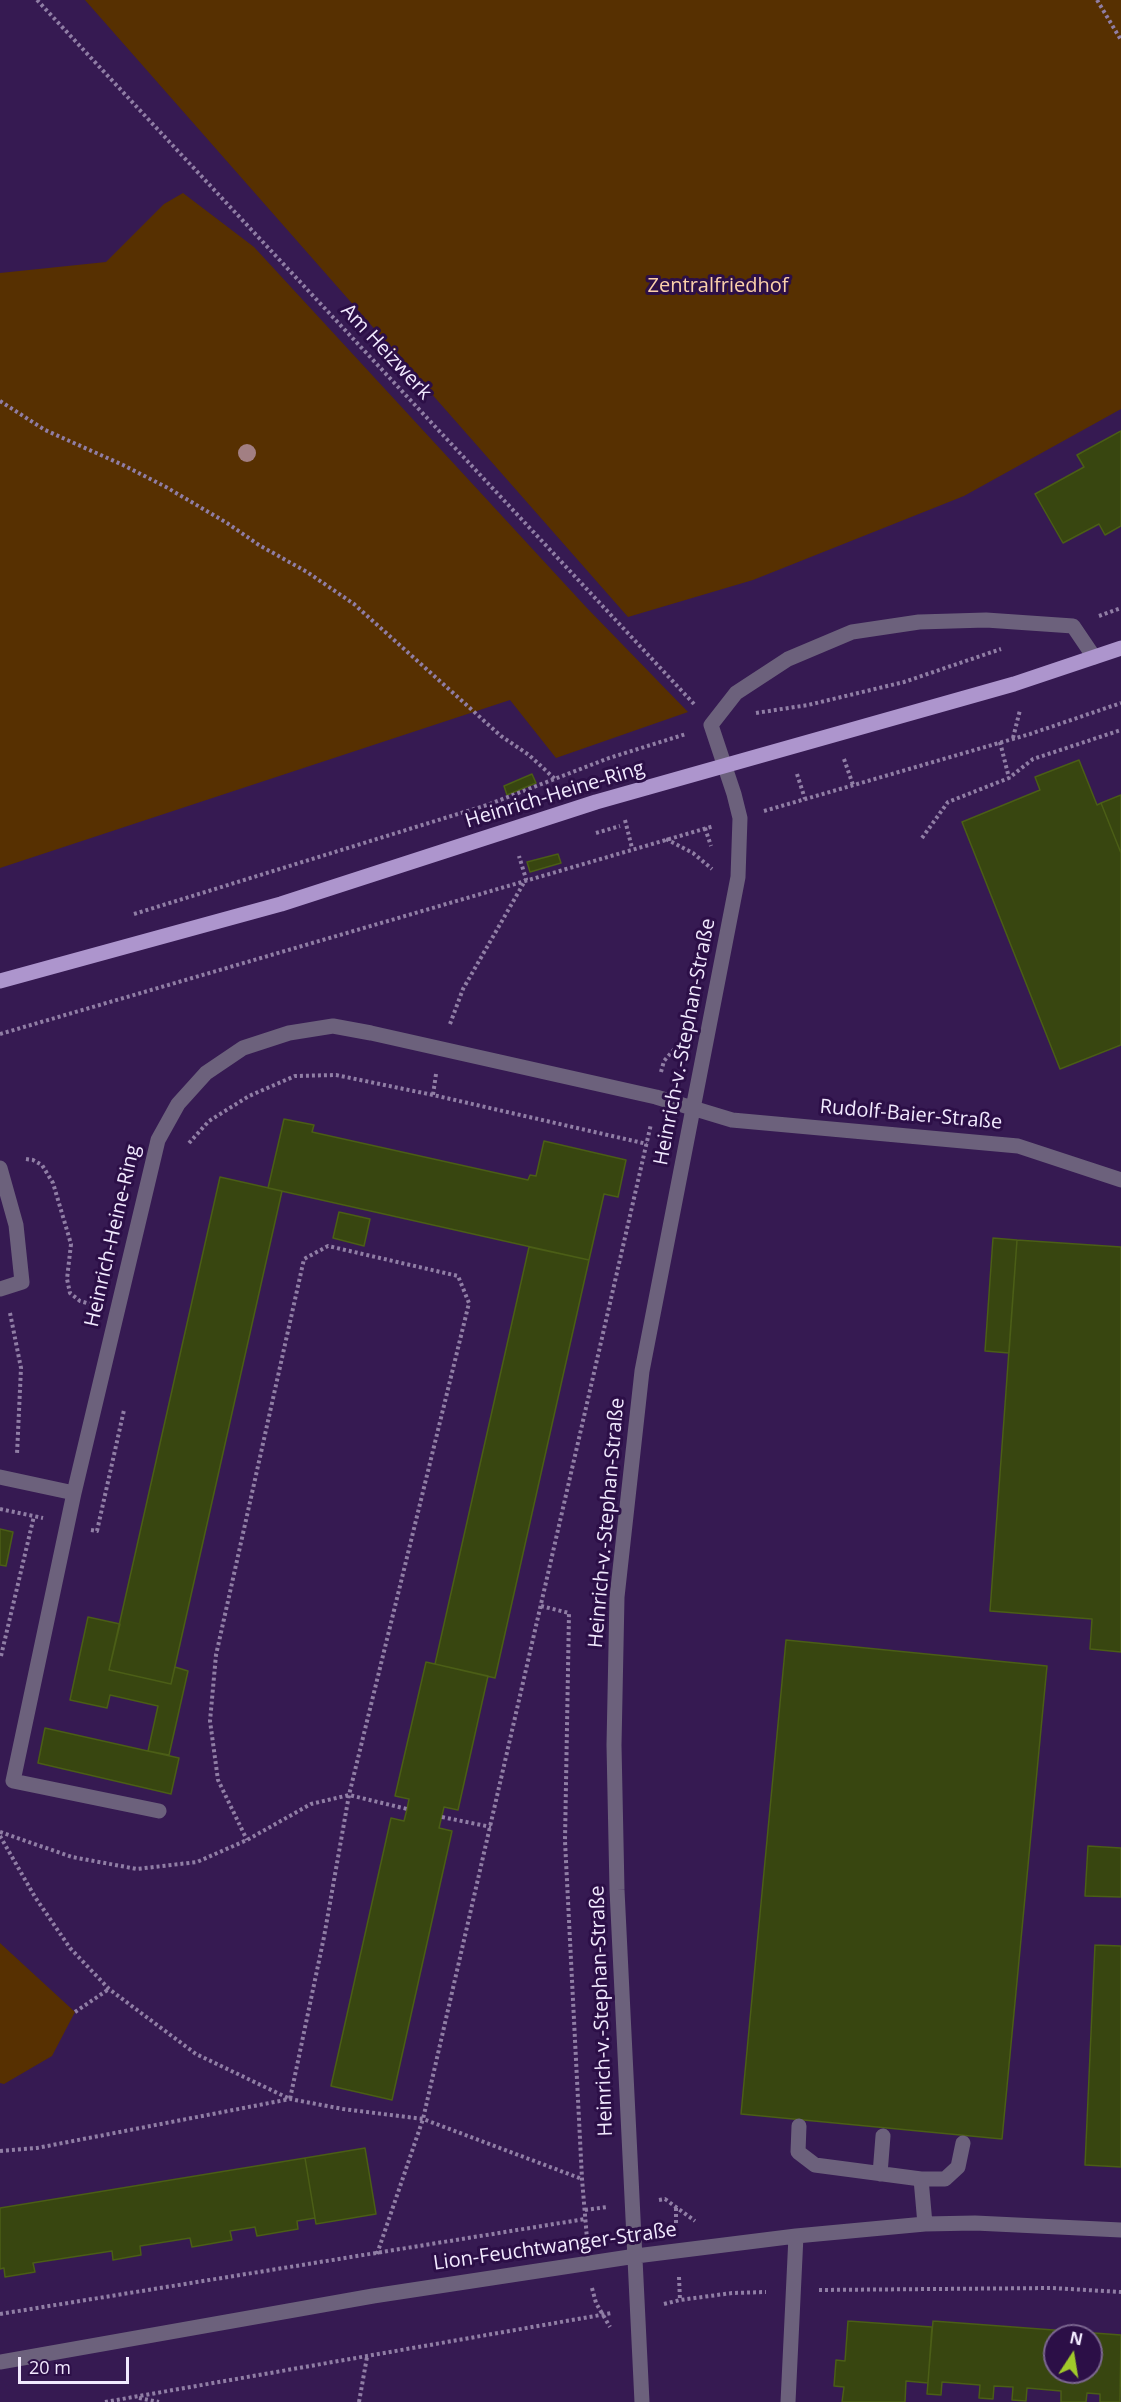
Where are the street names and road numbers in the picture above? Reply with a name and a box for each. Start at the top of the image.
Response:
street label: Am Heizwerk [336,299,436,405]
street label: Heinrich-Heine-Ring [462,756,648,834]
street label: Heinrich-v.-Stephan-Straße [649,916,721,1168]
street label: Rudolf-Baier-Straße [819,1095,1003,1135]
street label: Heinrich-Heine-Ring [80,1143,146,1329]
street label: Heinrich-v.-Stephan-Straße [584,1397,630,1649]
street label: Heinrich-v.-Stephan-Straße [586,1885,618,2137]
street label: Lion-Feuchtwanger-Straße [432,2218,678,2276]

